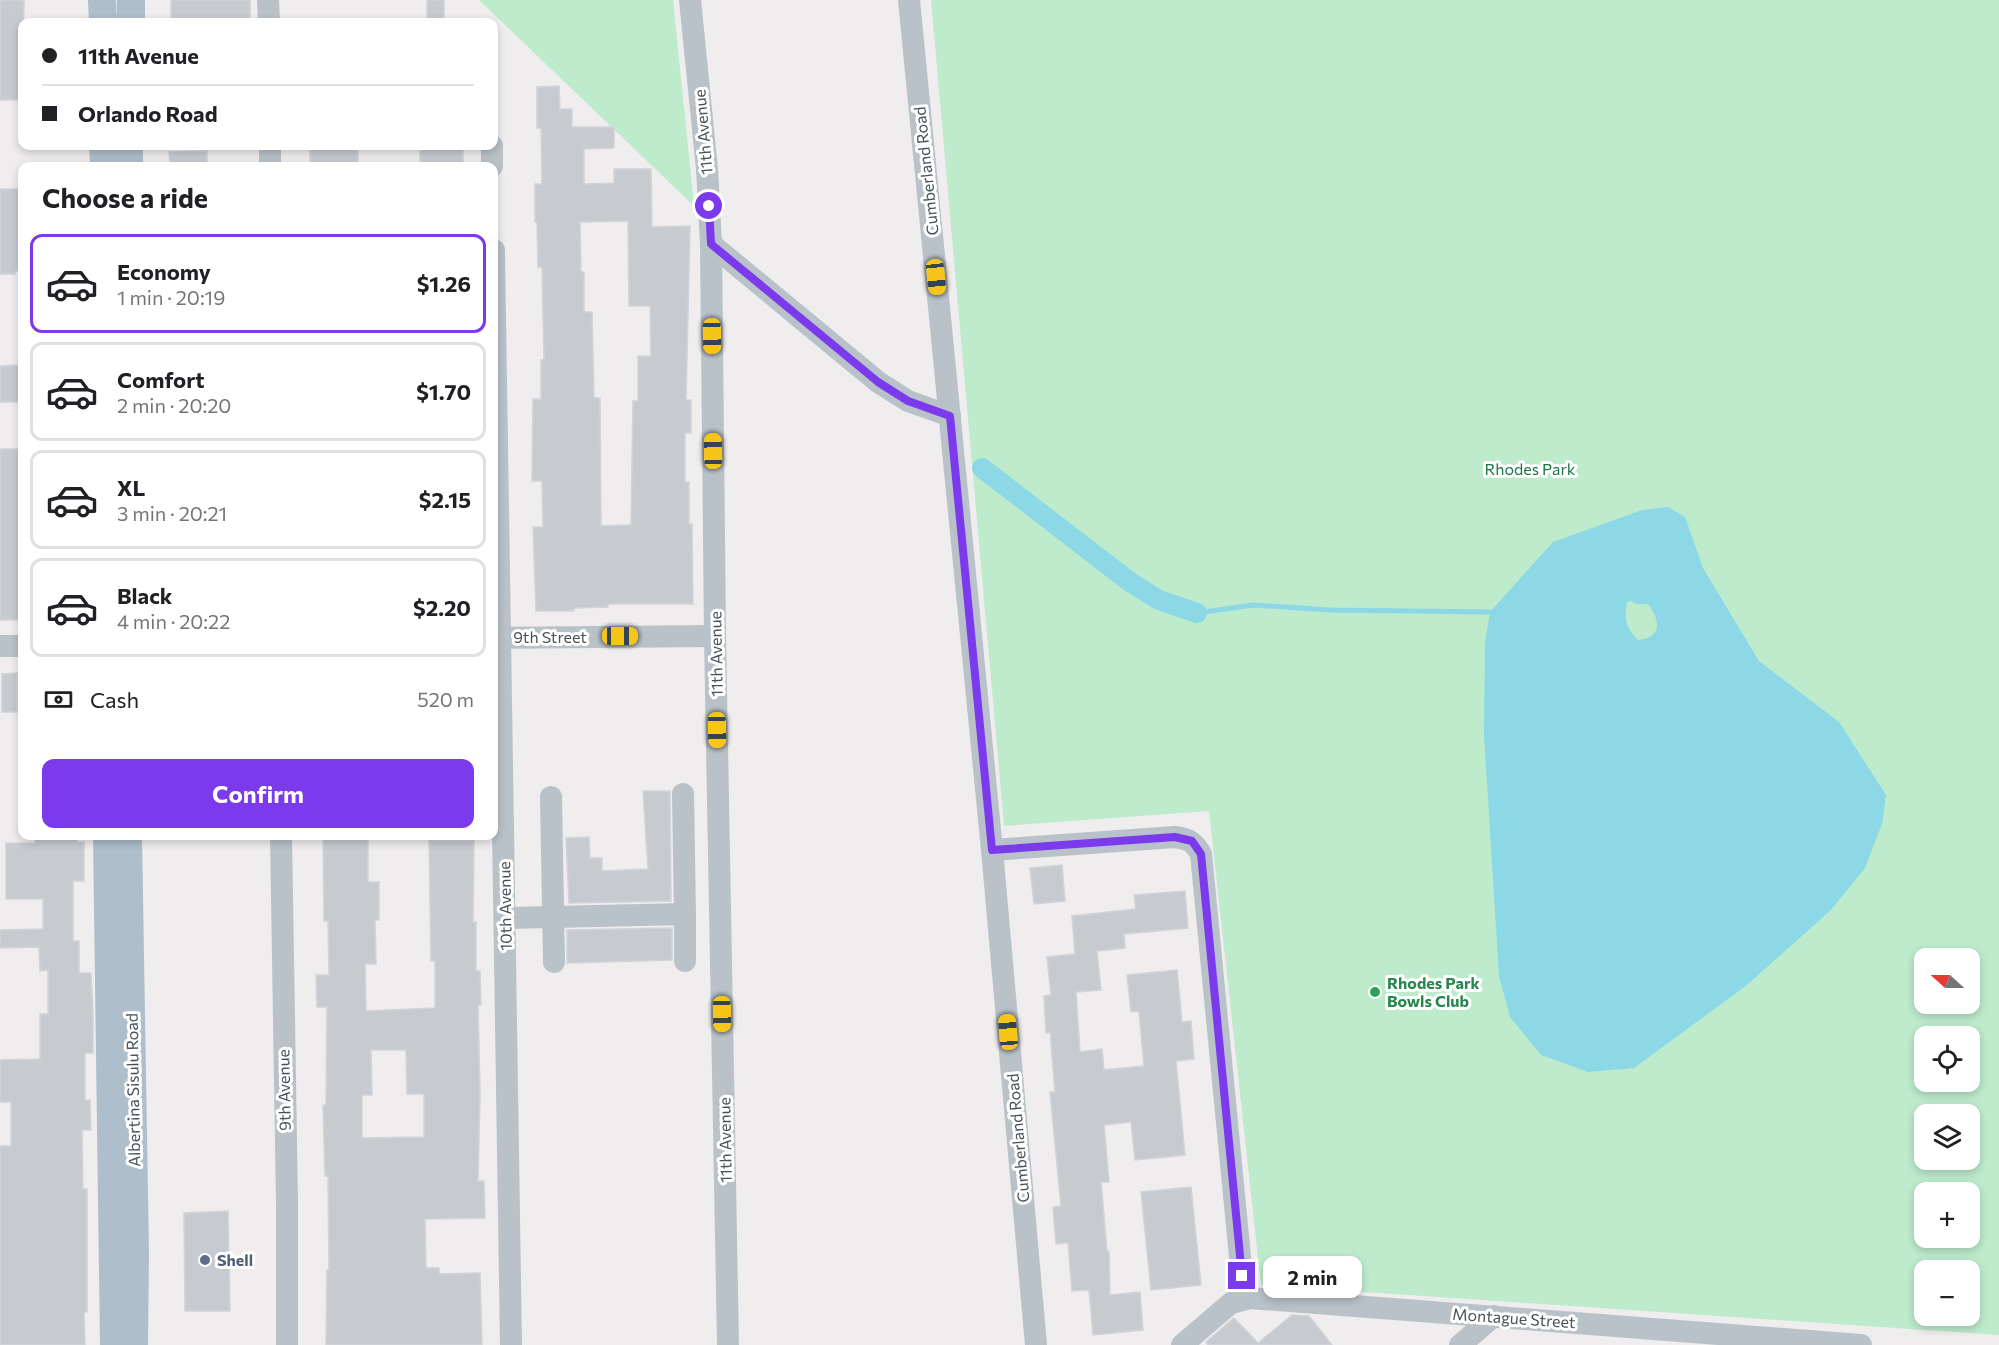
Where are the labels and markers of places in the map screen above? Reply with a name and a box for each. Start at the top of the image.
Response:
place label: Rhodes Park Bowls Club [1387,973,1481,1010]
marker: Rhodes Park Bowls Club [1368,985,1382,999]
place label: Shell [217,1250,253,1269]
marker: Shell [198,1253,212,1267]

